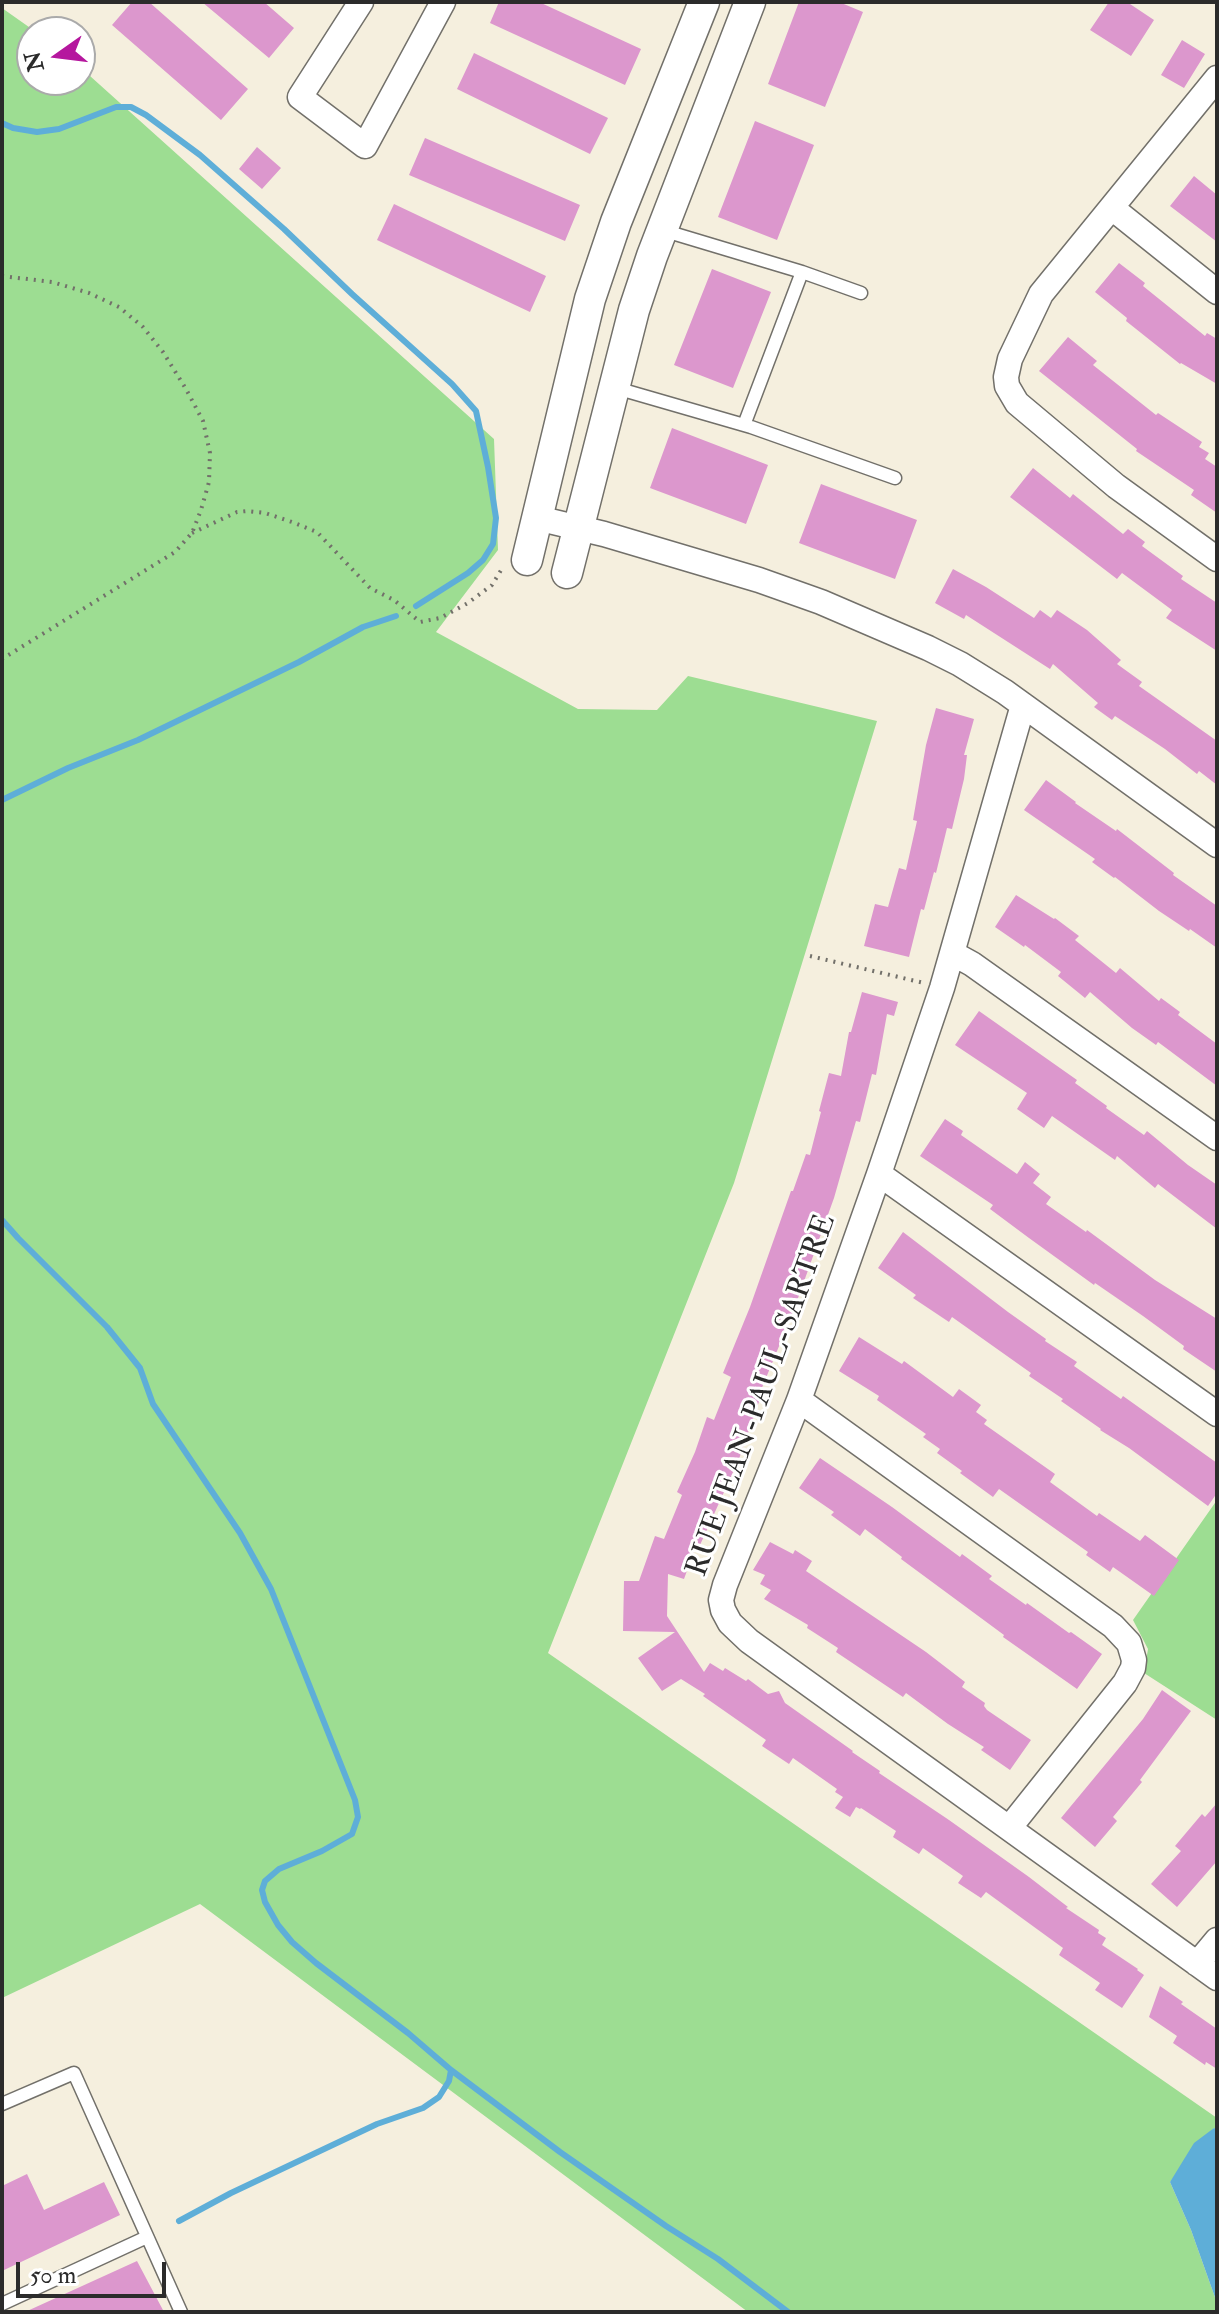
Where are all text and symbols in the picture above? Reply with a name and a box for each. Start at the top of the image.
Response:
north arrow [16,16,96,96]
text: N [19,48,51,74]
street label: RUE JEAN-PAUL-SARTRE [681,1210,845,1582]
scale bar [20,2246,170,2296]
text: 50 m [30,2260,76,2291]

